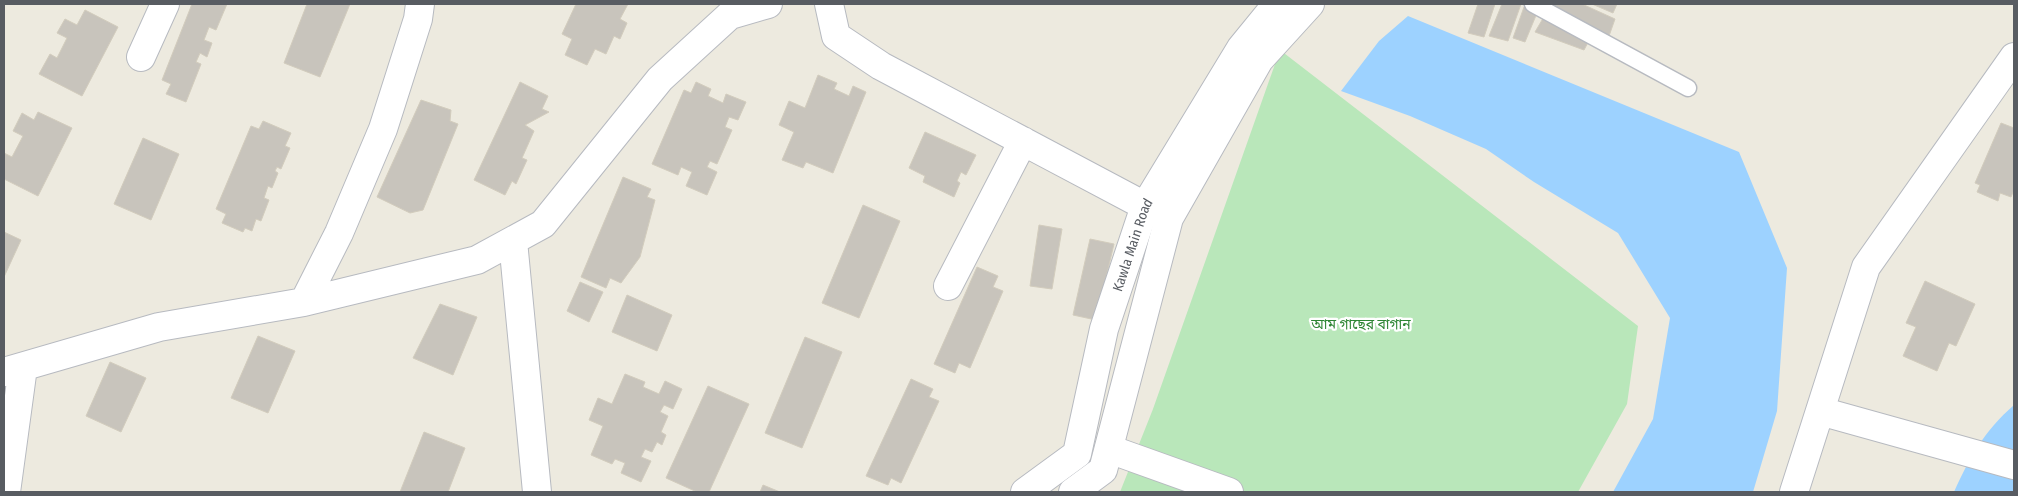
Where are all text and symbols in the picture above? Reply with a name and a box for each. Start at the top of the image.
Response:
street label: Kawla Main Road [1109,195,1156,294]
park label: আম গাছের বাগান [1310,316,1411,333]

